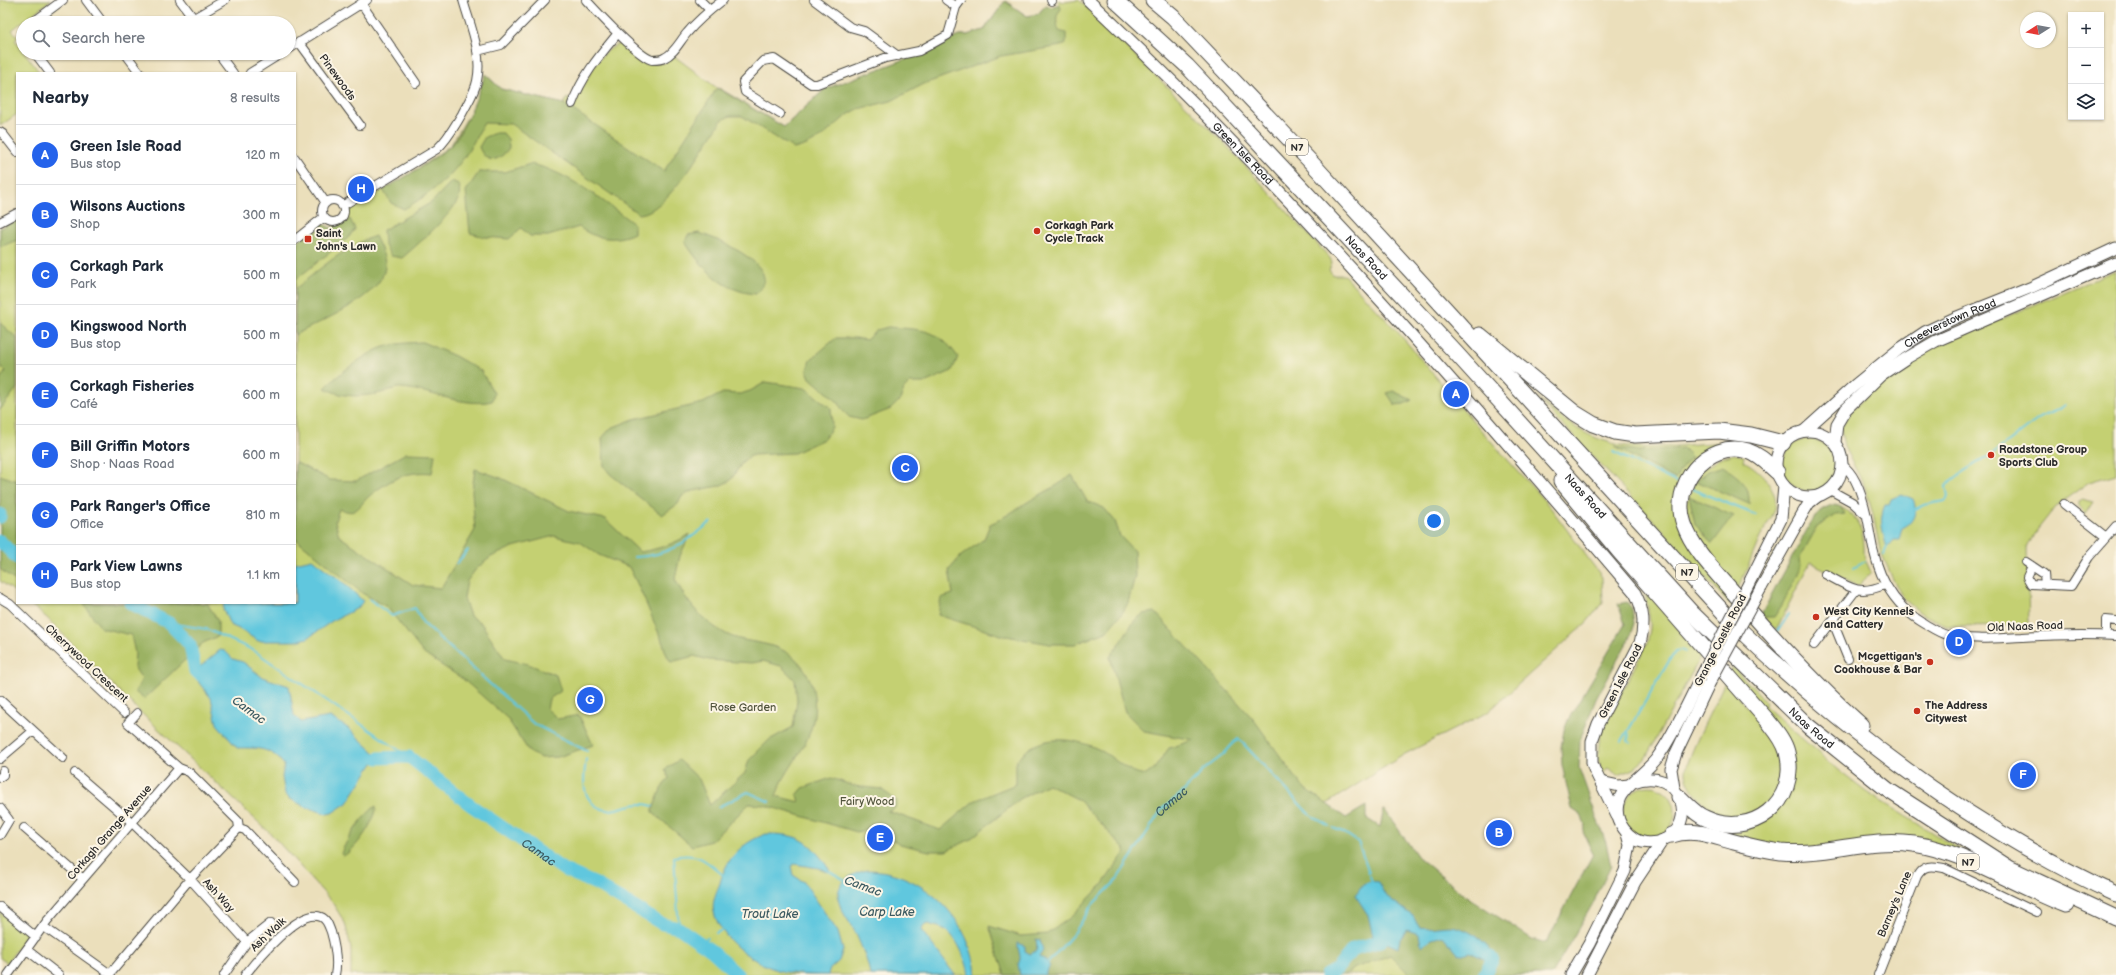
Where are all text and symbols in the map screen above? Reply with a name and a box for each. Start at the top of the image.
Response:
north arrow [2020,12,2056,48]
map controls [2068,12,2104,120]
button: + [2068,12,2104,48]
search box [16,16,296,60]
icon: search [30,27,52,49]
text: Search here [62,29,145,48]
button: − [2068,48,2104,84]
street label: Pinewoods [317,52,359,103]
button: layers [2068,84,2104,120]
text: Nearby [32,88,89,108]
text: 8 results [230,90,280,106]
street label: Green Isle Road [1210,120,1276,188]
text: Green Isle Road [70,137,181,156]
road number: N7 [1286,139,1308,155]
text: A [41,147,49,163]
text: 120 m [245,147,280,163]
text: Bus stop [70,156,121,172]
pin: H [348,174,374,204]
text: Wilsons Auctions [70,197,185,216]
text: B [40,207,50,223]
text: 300 m [242,207,280,223]
text: Shop [70,216,100,232]
place label: Corkagh Park Cycle Track [1045,219,1114,245]
marker: Corkagh Park Cycle Track [1032,226,1042,236]
place label: Saint John's Lawn [316,227,376,253]
street label: Naas Road [1342,233,1390,283]
marker: Saint John's Lawn [303,234,313,244]
text: Corkagh Park [70,257,163,276]
text: C [40,267,50,283]
text: 500 m [243,267,280,283]
text: Park [70,276,96,292]
street label: Cheeverstown Road [1902,296,1998,351]
text: Kingswood North [70,317,187,336]
text: D [40,327,50,343]
text: 500 m [243,327,280,343]
text: Bus stop [70,336,121,352]
text: Corkagh Fisheries [70,377,194,396]
pin: A [1443,379,1469,409]
text: E [41,387,49,403]
text: 600 m [243,387,280,403]
text: Café [70,396,98,412]
text: Bill Griffin Motors [70,437,190,456]
place label: Roadstone Group Sports Club [1999,443,2087,469]
text: F [41,447,49,463]
text: 600 m [243,447,280,463]
marker: Roadstone Group Sports Club [1986,450,1996,460]
pin: C [892,453,918,483]
text: Shop · Naas Road [70,456,174,472]
street label: Naas Road [1562,471,1609,521]
text: Park Ranger's Office [70,497,210,516]
text: G [40,507,50,523]
text: 810 m [245,507,280,523]
your location [1424,511,1444,531]
text: Office [70,516,104,532]
text: Park View Lawns [70,557,182,576]
road number: N7 [1676,564,1698,580]
text: H [40,567,50,583]
text: 1.1 km [247,567,280,583]
text: Bus stop [70,576,121,592]
street label: Grange Castle Road [1692,592,1749,688]
place label: West City Kennels and Cattery [1824,605,1915,631]
marker: West City Kennels and Cattery [1811,612,1821,622]
street label: Old Naas Road [1987,619,2063,634]
street label: Cherrywood Crescent [43,622,131,706]
pin: D [1946,627,1972,657]
street label: Green Isle Road [1596,642,1645,721]
place label: Mcgettigan's Cookhouse & Bar [1834,650,1923,676]
marker: Mcgettigan's Cookhouse & Bar [1925,657,1935,667]
pin: G [577,685,603,715]
water label: Camac [229,693,269,728]
place label: The Address Citywest [1925,699,1988,725]
park label: Rose Garden [710,701,776,714]
street label: Naas Road [1786,705,1837,751]
marker: The Address Citywest [1912,706,1922,716]
pin: F [2010,760,2036,790]
street label: Corkagh Grange Avenue [64,782,155,883]
water label: Camac [1152,784,1192,820]
park label: Fairy Wood [840,795,894,808]
pin: B [1486,818,1512,848]
pin: E [867,823,893,853]
water label: Camac [518,836,559,870]
road number: N7 [1957,854,1979,870]
street label: Barney's Lane [1875,869,1914,939]
water label: Camac [842,873,884,900]
street label: Ash Way [200,876,237,915]
water label: Carp Lake [859,905,915,920]
water label: Trout Lake [742,907,798,922]
street label: Ash Walk [248,914,289,954]

